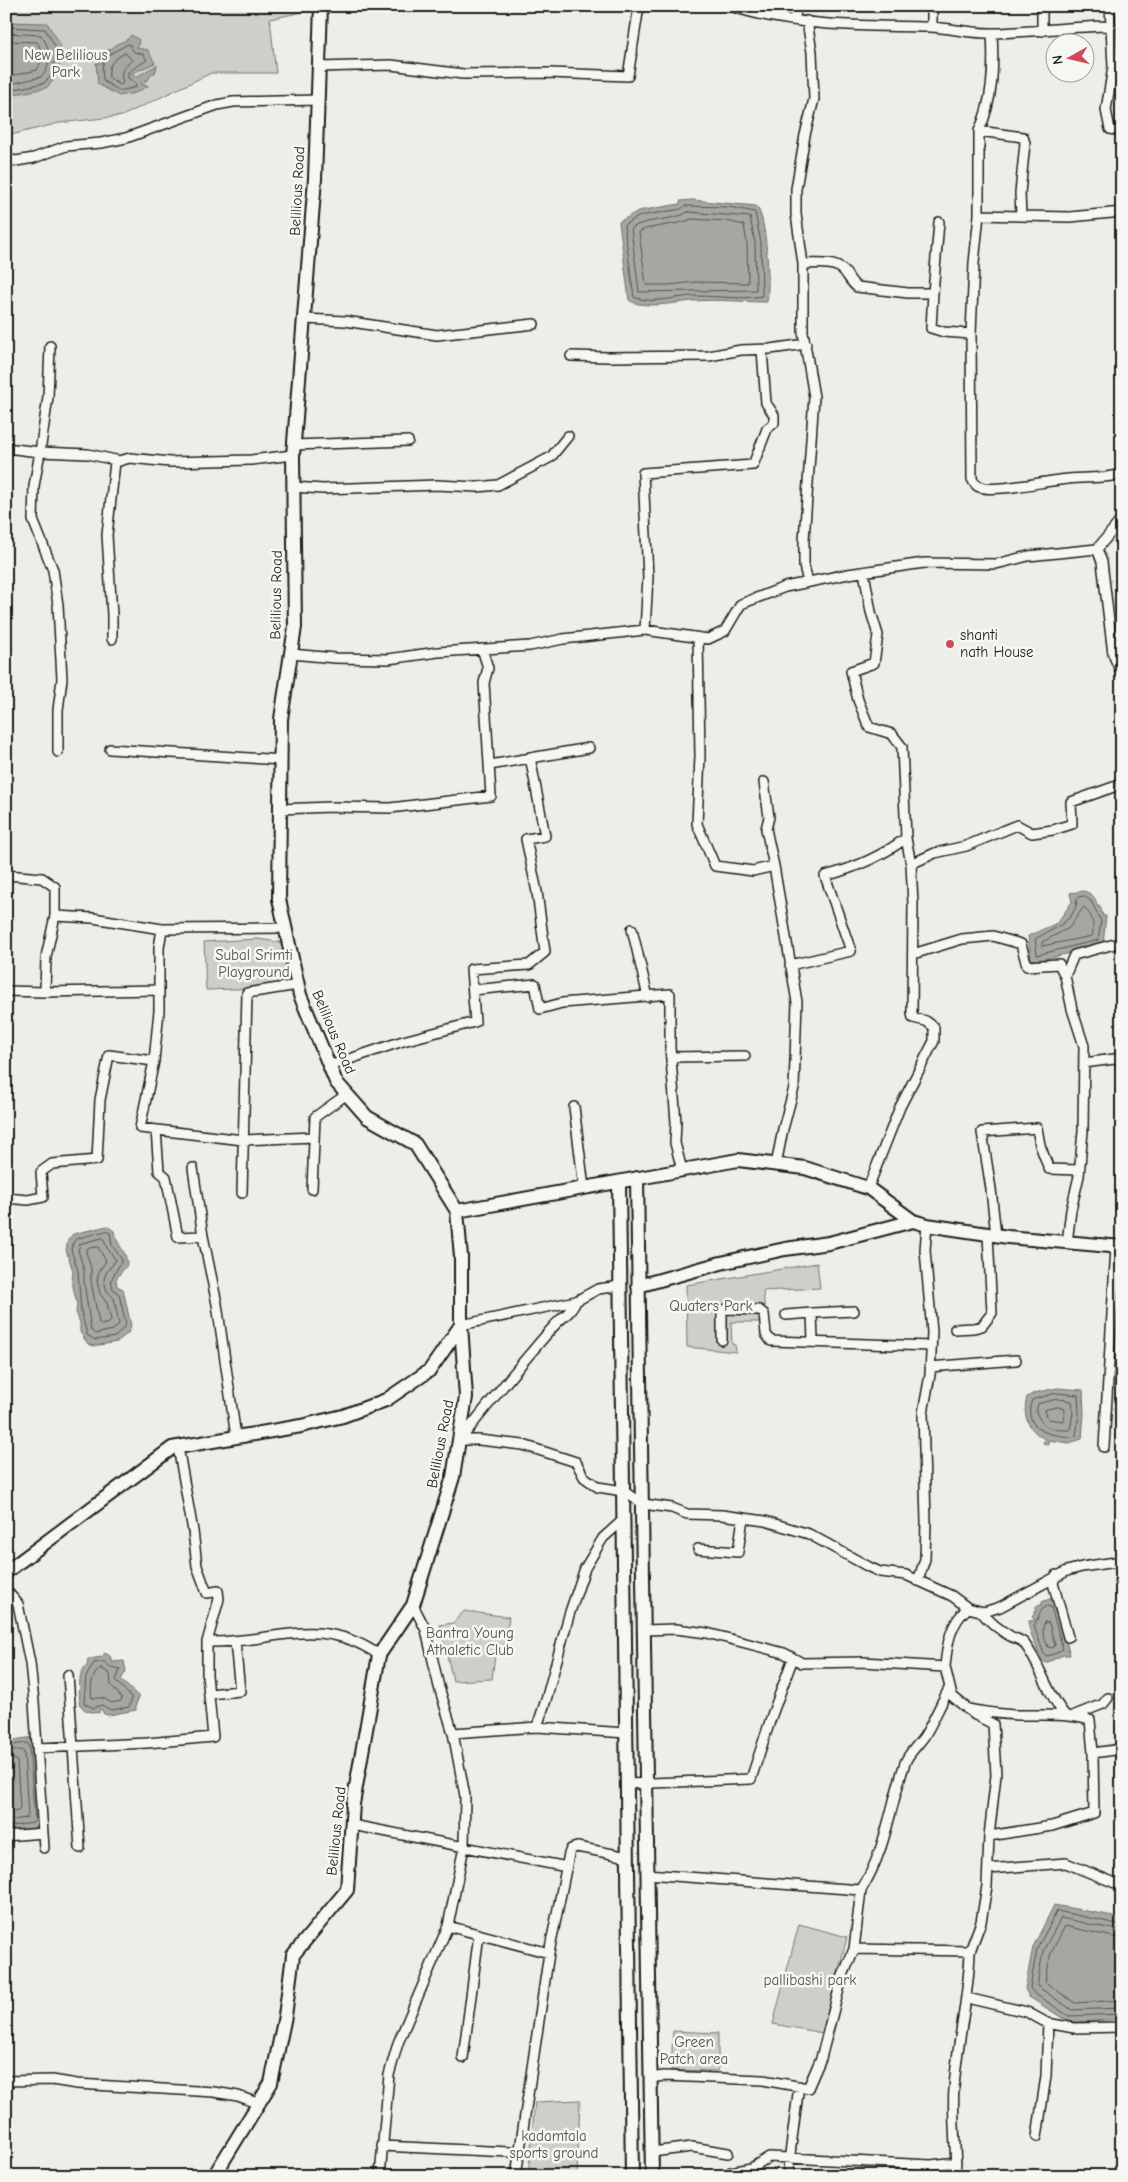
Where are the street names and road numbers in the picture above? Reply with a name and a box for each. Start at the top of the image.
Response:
street label: Belilious Road [286,146,308,236]
street label: Belilious Road [266,550,286,640]
street label: Belilious Road [308,987,360,1077]
street label: Belilious Road [423,1398,457,1490]
street label: Belilious Road [322,1786,350,1876]

